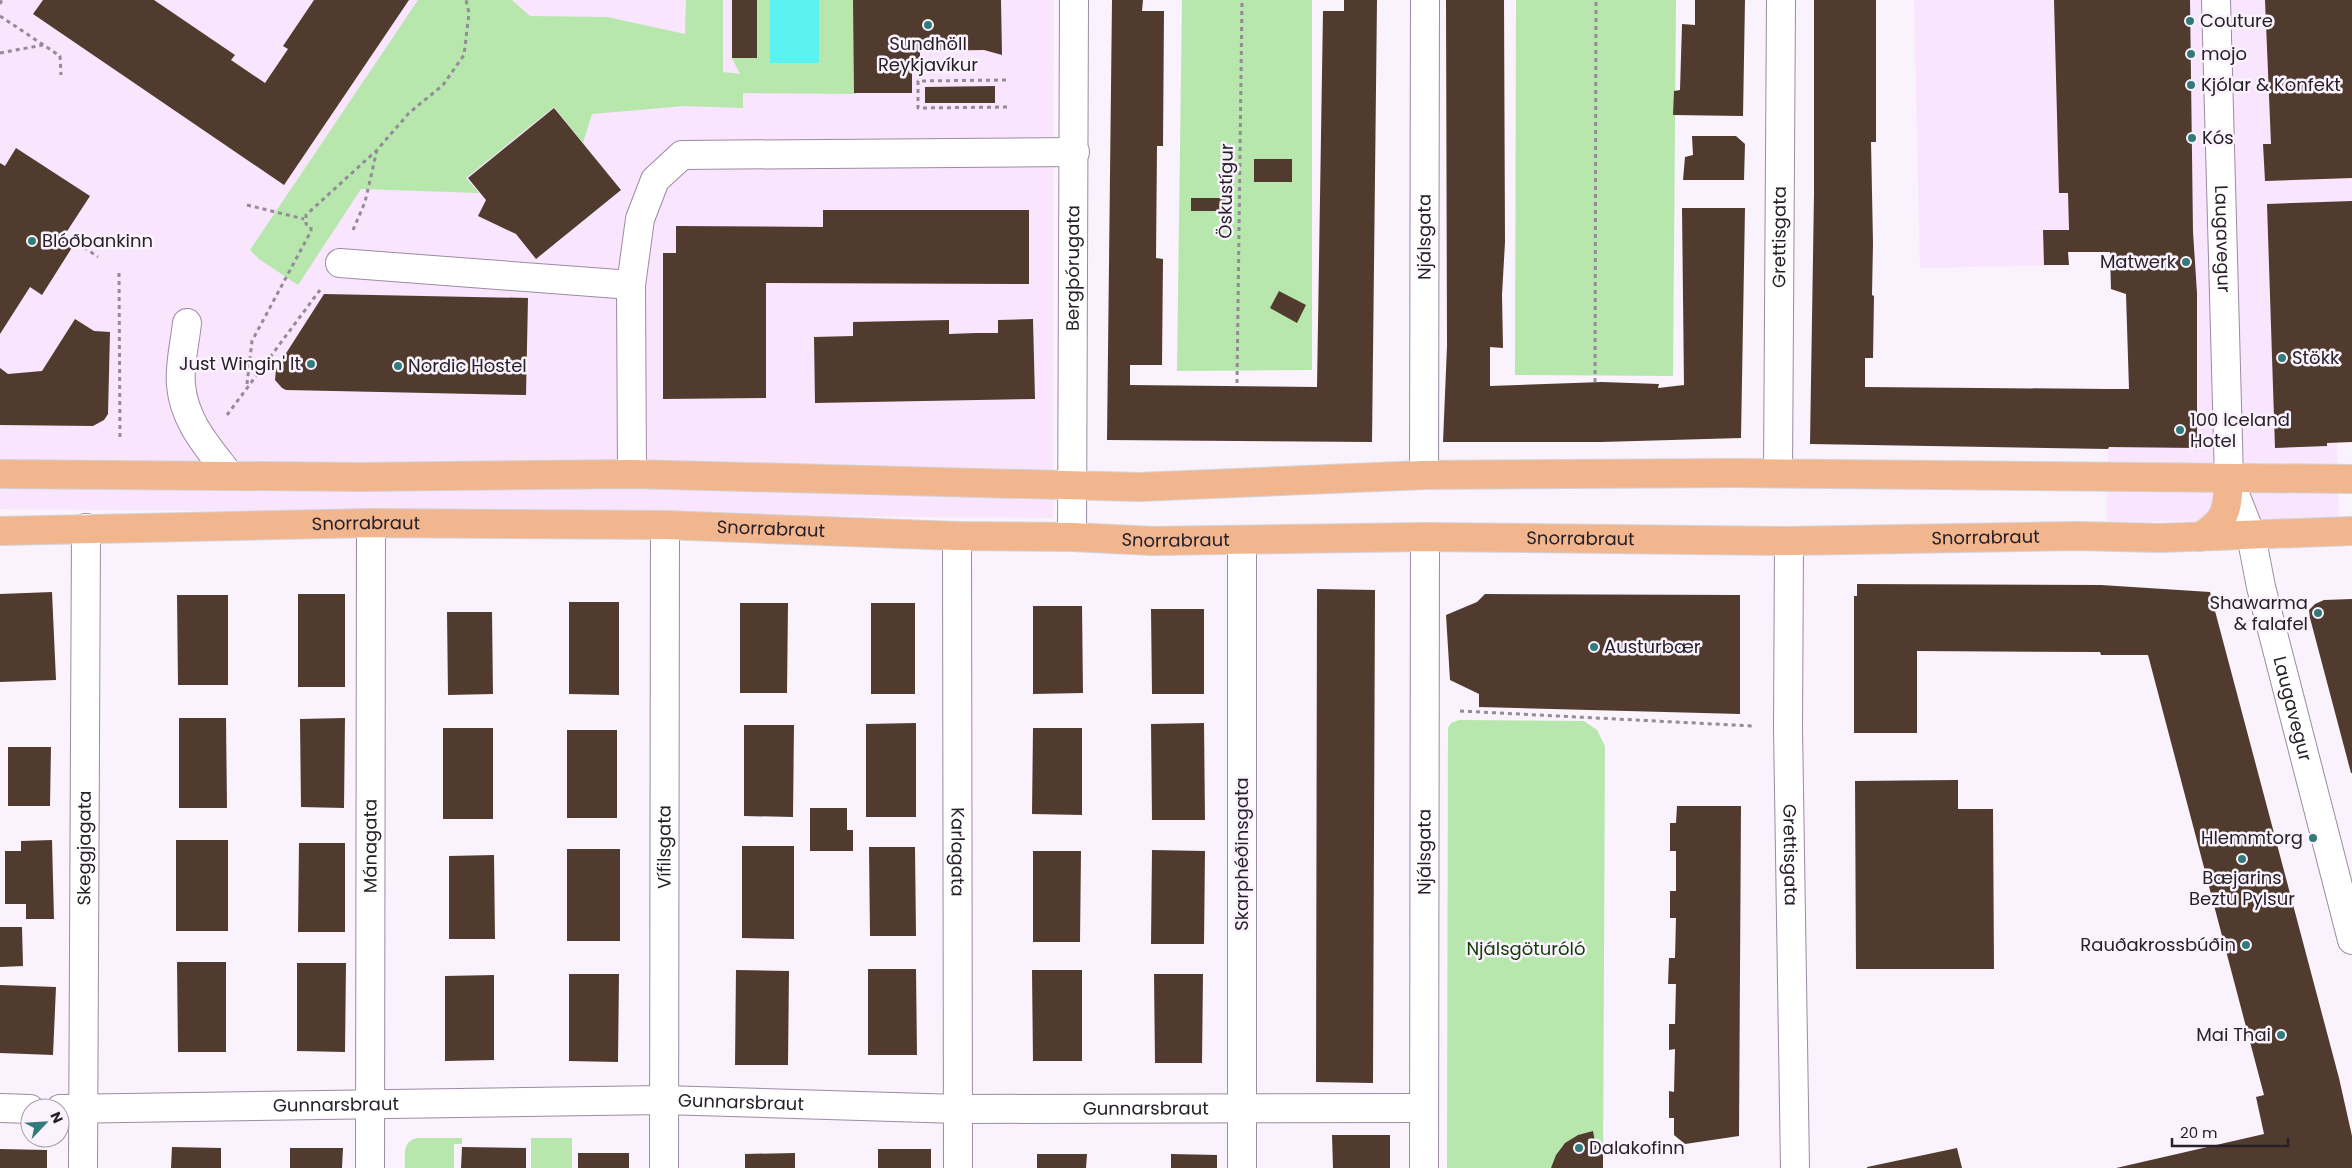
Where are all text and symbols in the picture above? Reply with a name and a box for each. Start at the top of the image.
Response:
place label: Couture [2200,8,2273,33]
marker: Couture [2184,15,2196,27]
marker: Sundhöll Reykjavíkur [922,19,934,31]
place label: Sundhöll Reykjavíkur [878,31,978,77]
place label: mojo [2201,41,2247,66]
marker: mojo [2185,48,2197,60]
place label: Kjólar & Konfekt [2201,72,2341,97]
marker: Kjólar & Konfekt [2185,79,2197,91]
place label: Kós [2202,125,2234,150]
marker: Kós [2186,132,2198,144]
street label: Öskustígur [1212,143,1239,239]
street label: Laugavegur [2209,185,2237,293]
street label: Grettisgata [1766,186,1792,288]
street label: Njálsgata [1411,194,1437,280]
street label: Bergþórugata [1060,205,1085,331]
place label: Blóðbankinn [42,228,153,253]
marker: Blóðbankinn [26,235,38,247]
place label: Matwerk [2100,249,2177,274]
marker: Matwerk [2180,256,2192,268]
place label: Stökk [2292,345,2340,370]
place label: Just Wingin' It [179,351,301,376]
marker: Stökk [2276,352,2288,364]
place label: Nordic Hostel [408,353,527,378]
marker: Just Wingin' It [305,358,317,370]
marker: Nordic Hostel [392,360,404,372]
place label: 100 Iceland Hotel [2190,407,2290,453]
marker: 100 Iceland Hotel [2174,424,2186,436]
street label: Snorrabraut [311,510,420,536]
street label: Snorrabraut [716,514,825,543]
street label: Snorrabraut [1931,524,2040,551]
street label: Snorrabraut [1526,525,1635,551]
street label: Snorrabraut [1121,526,1230,553]
place label: Shawarma & falafel [2209,590,2308,636]
marker: Shawarma & falafel [2312,607,2324,619]
place label: Austurbær [1604,634,1701,659]
marker: Austurbær [1588,641,1600,653]
street label: Laugavegur [2267,653,2318,764]
street label: Skarphéðinsgata [1229,777,1254,931]
street label: Skeggjagata [71,790,97,906]
street label: Mánagata [357,799,383,893]
street label: Grettisgata [1777,804,1804,906]
street label: Vífilsgata [651,805,677,889]
street label: Karlagata [945,807,971,897]
street label: Njálsgata [1411,809,1437,895]
place label: Hlemmtorg [2201,825,2303,850]
marker: Hlemmtorg [2307,832,2319,844]
marker: Bæjarins Beztu Pylsur [2236,853,2248,865]
place label: Bæjarins Beztu Pylsur [2189,865,2295,911]
place label: Rauðakrossbúðin [2080,932,2236,957]
park label: Njálsgöturóló [1466,936,1586,961]
marker: Rauðakrossbúðin [2240,939,2252,951]
place label: Mai Thai [2196,1022,2271,1047]
marker: Mai Thai [2275,1029,2287,1041]
street label: Gunnarsbraut [678,1087,804,1116]
street label: Gunnarsbraut [273,1091,399,1118]
street label: Gunnarsbraut [1083,1095,1209,1121]
north arrow [20,1098,70,1148]
text: N [45,1109,68,1127]
scale bar [2172,1116,2288,1148]
text: 20 m [2180,1122,2218,1143]
place label: Dalakofinn [1589,1135,1685,1160]
marker: Dalakofinn [1573,1142,1585,1154]

